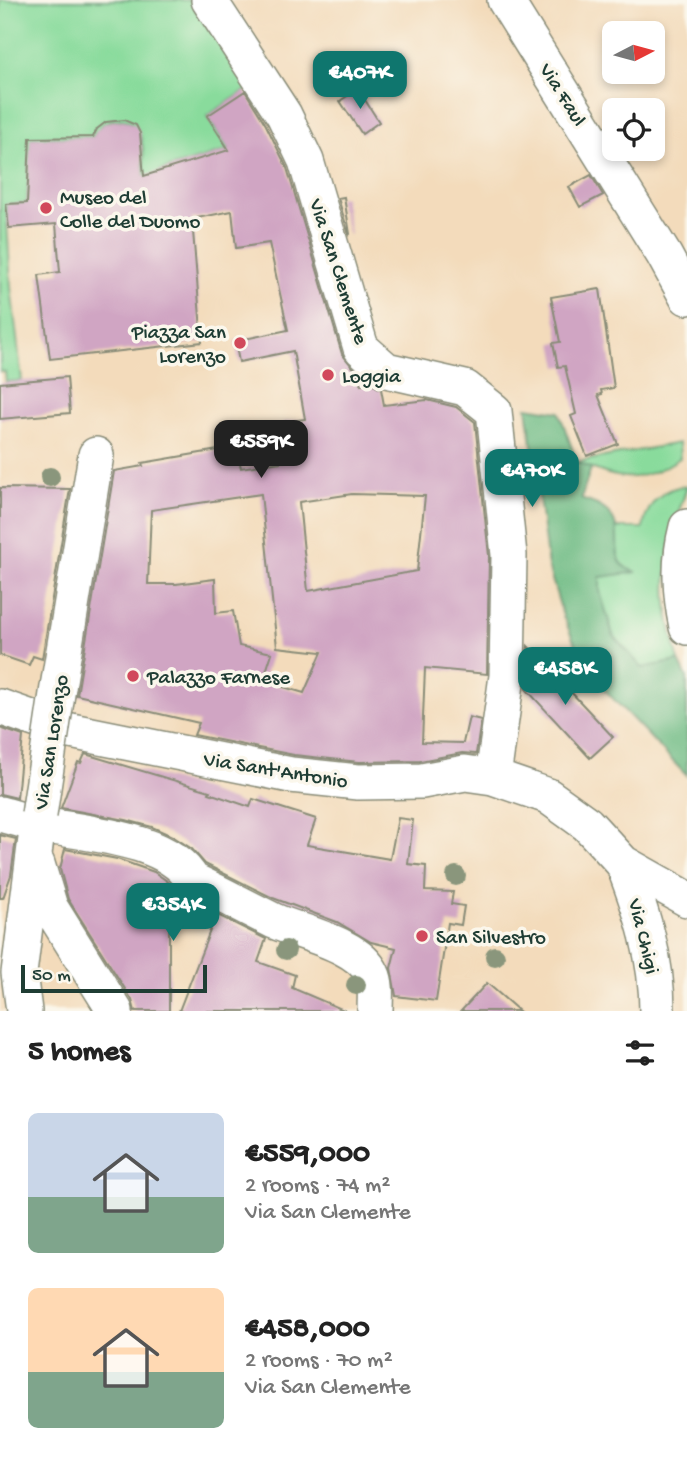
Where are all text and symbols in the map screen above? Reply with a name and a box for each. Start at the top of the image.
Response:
north arrow [602,21,665,84]
map controls [602,21,665,161]
pin: €407K [311,52,409,111]
street label: Via Faul [531,59,590,132]
text: €407K [329,60,391,87]
button: locate [602,98,665,161]
place label: Museo del Colle del Duomo [60,187,200,236]
street label: Via San Clemente [301,195,372,349]
marker: Museo del Colle del Duomo [38,200,54,216]
place label: Piazza San Lorenzo [131,322,226,371]
marker: Piazza San Lorenzo [232,335,248,351]
place label: Loggia [342,366,402,391]
marker: Loggia [320,367,336,383]
pin: €559K [212,420,310,480]
text: €559K [230,429,292,456]
pin: €470K [483,449,581,509]
text: €470K [501,458,563,485]
pin: €458K [516,648,614,707]
text: €458K [534,656,596,683]
place label: Palazzo Farnese [146,667,291,692]
marker: Palazzo Farnese [125,668,141,684]
street label: Via San Lorenzo [30,673,76,813]
street label: Via Sant'Antonio [201,749,349,796]
pin: €354K [124,884,222,943]
text: €354K [142,892,204,919]
street label: Via Chigi [620,896,663,977]
place label: San Silvestro [436,927,546,952]
marker: San Silvestro [414,928,430,944]
scale bar [21,962,206,994]
text: 50 m [32,965,71,988]
icon: filters [621,1034,659,1072]
text: 5 homes [28,1036,130,1071]
text: €559,000 [245,1138,370,1173]
icon: home [84,1141,168,1225]
text: 2 rooms · 74 m² [245,1173,390,1200]
text: Via San Clemente [245,1200,411,1227]
text: €458,000 [245,1313,370,1348]
icon: home [84,1316,168,1400]
text: 2 rooms · 70 m² [245,1348,393,1375]
text: Via San Clemente [245,1375,411,1402]

